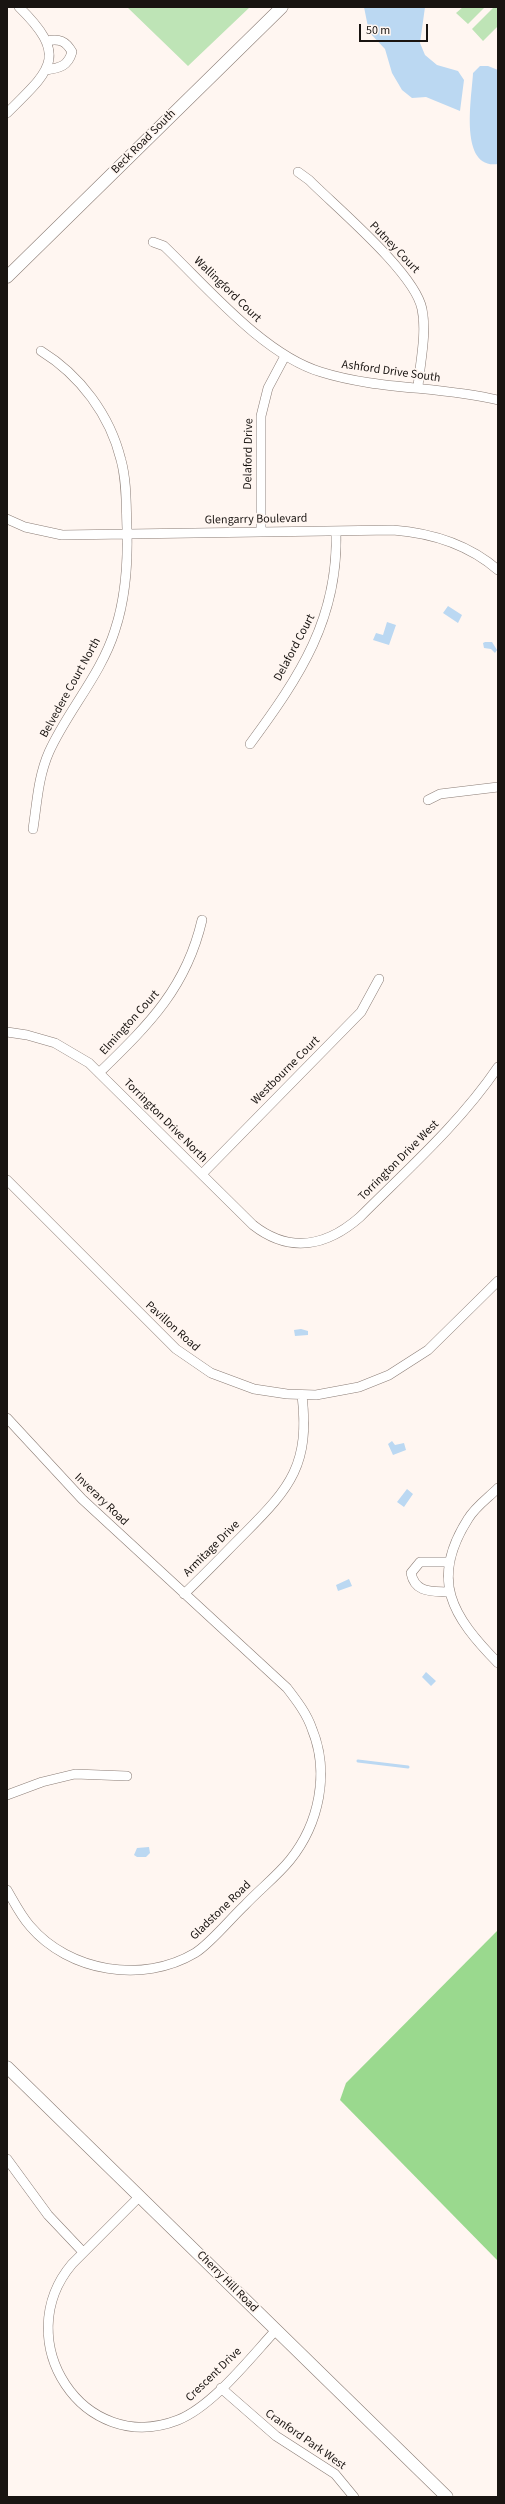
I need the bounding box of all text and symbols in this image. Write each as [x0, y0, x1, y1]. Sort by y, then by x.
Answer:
scale bar [361, 16, 430, 42]
text: 50 m [366, 22, 390, 39]
street label: Beck Road South [109, 107, 179, 177]
street label: Putney Court [366, 219, 422, 277]
street label: Wallingford Court [190, 254, 264, 326]
street label: Ashford Drive South [341, 358, 441, 386]
street label: Delaford Drive [241, 418, 257, 490]
street label: Glengarry Boulevard [204, 512, 308, 528]
street label: Delaford Court [271, 612, 319, 684]
street label: Belvedere Court North [38, 635, 104, 741]
street label: Elmington Court [97, 988, 163, 1058]
street label: Westbourne Court [249, 1034, 323, 1108]
street label: Torrington Drive North [120, 1076, 210, 1166]
street label: Torrington Drive West [356, 1118, 442, 1204]
street label: Pavillon Road [142, 1299, 202, 1355]
street label: Inverary Road [71, 1471, 131, 1529]
street label: Armitage Drive [181, 1518, 243, 1580]
street label: Gladstone Road [188, 1878, 254, 1944]
street label: Cherry Hill Road [193, 2248, 261, 2316]
street label: Crescent Drive [183, 2345, 245, 2405]
street label: Cranford Park West [262, 2407, 348, 2473]

